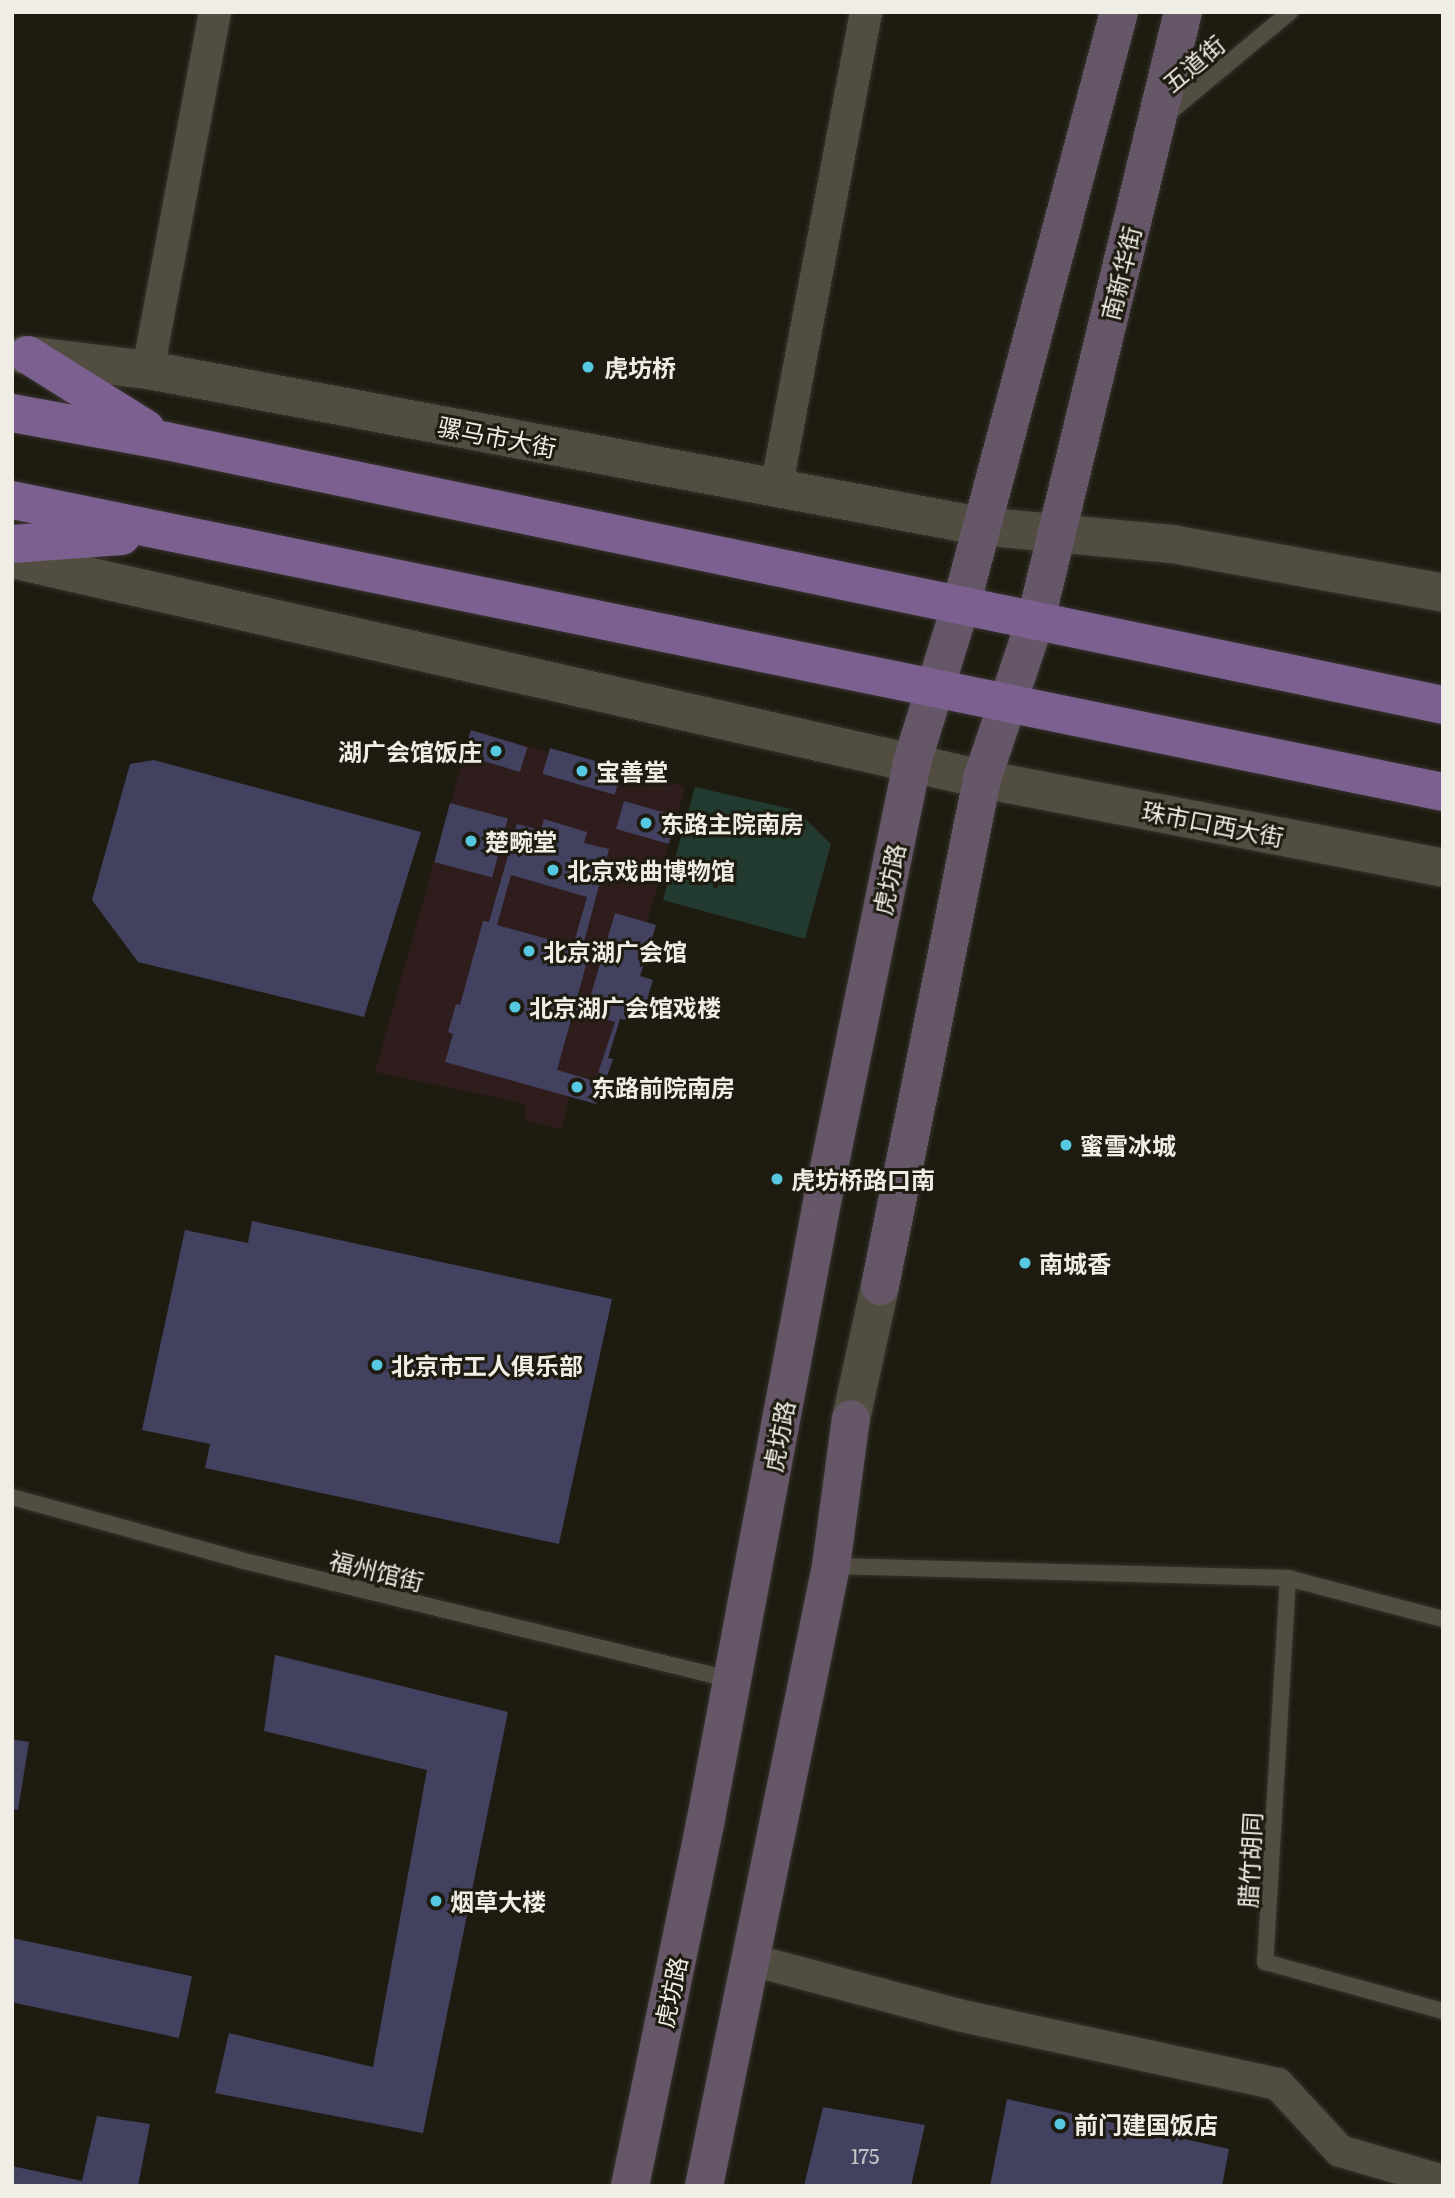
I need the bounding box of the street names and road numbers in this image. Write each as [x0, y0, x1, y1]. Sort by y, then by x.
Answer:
street label: 五道街 [1156, 29, 1230, 97]
street label: 南新华街 [1094, 223, 1146, 323]
street label: 骡马市大街 [435, 410, 559, 462]
street label: 珠市口西大街 [1140, 795, 1286, 851]
street label: 虎坊路 [866, 841, 910, 917]
street label: 虎坊路 [757, 1398, 799, 1474]
street label: 福州馆街 [327, 1544, 427, 1596]
street label: 腊竹胡同 [1232, 1811, 1266, 1909]
street label: 虎坊路 [648, 1954, 692, 2030]

